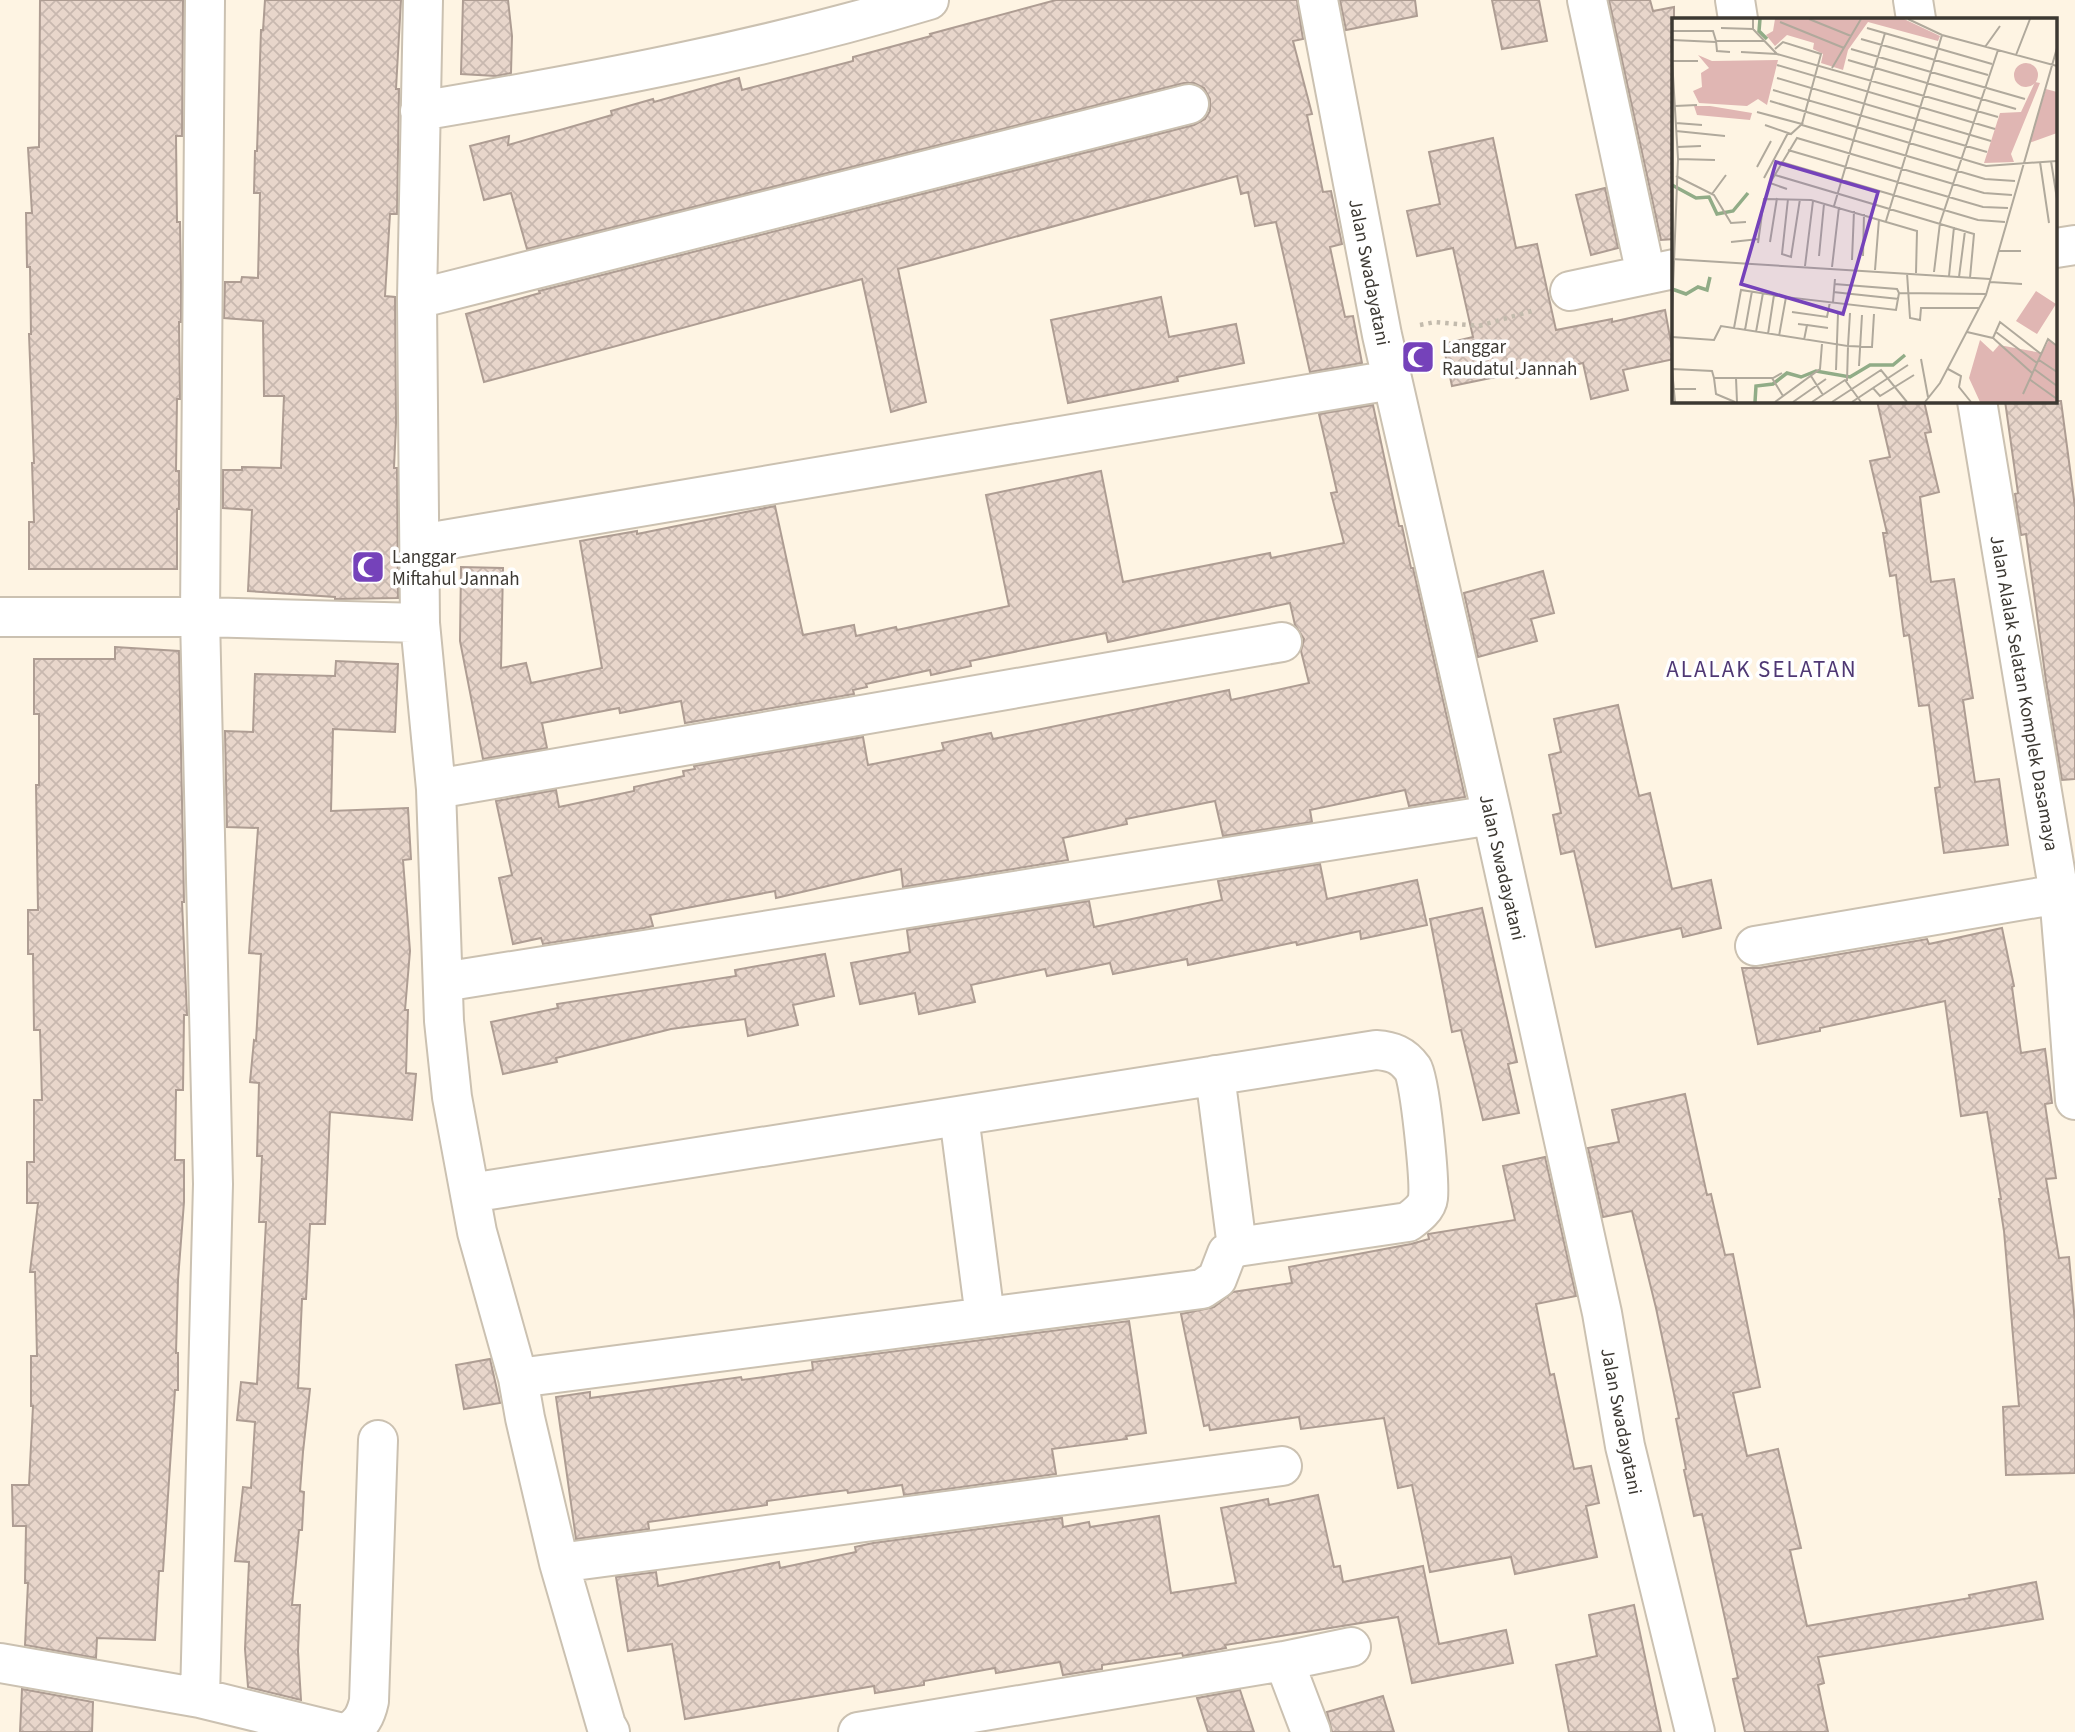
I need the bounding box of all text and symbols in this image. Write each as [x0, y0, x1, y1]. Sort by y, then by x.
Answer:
inset map [1672, 18, 2058, 402]
street label: Jalan Swadayatani [1341, 197, 1396, 348]
place label: Langgar Raudatul Jannah [1442, 334, 1577, 383]
mosque icon: Langgar Raudatul Jannah [1399, 338, 1437, 376]
street label: Jalan Alalak Selatan Komplek Dasamaya [1982, 533, 2065, 853]
place label: Langgar Miftahul Jannah [392, 544, 520, 593]
mosque icon: Langgar Miftahul Jannah [349, 548, 387, 586]
district label: ALALAK SELATAN [1666, 653, 1858, 686]
street label: Jalan Swadayatani [1472, 792, 1531, 943]
street label: Jalan Swadayatani [1593, 1346, 1648, 1497]

